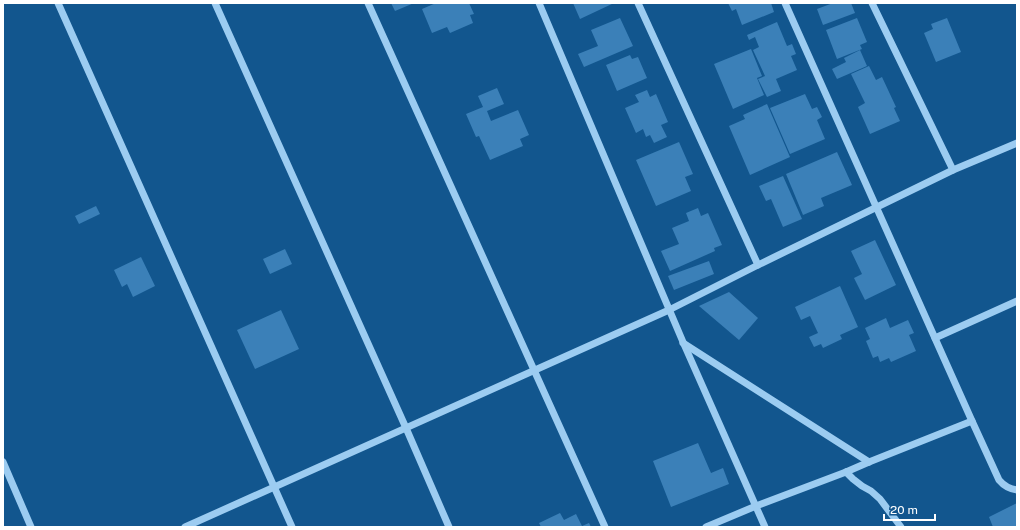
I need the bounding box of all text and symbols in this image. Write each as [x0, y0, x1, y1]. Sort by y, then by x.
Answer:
scale bar [884, 496, 935, 522]
text: 20 m [890, 503, 918, 517]

